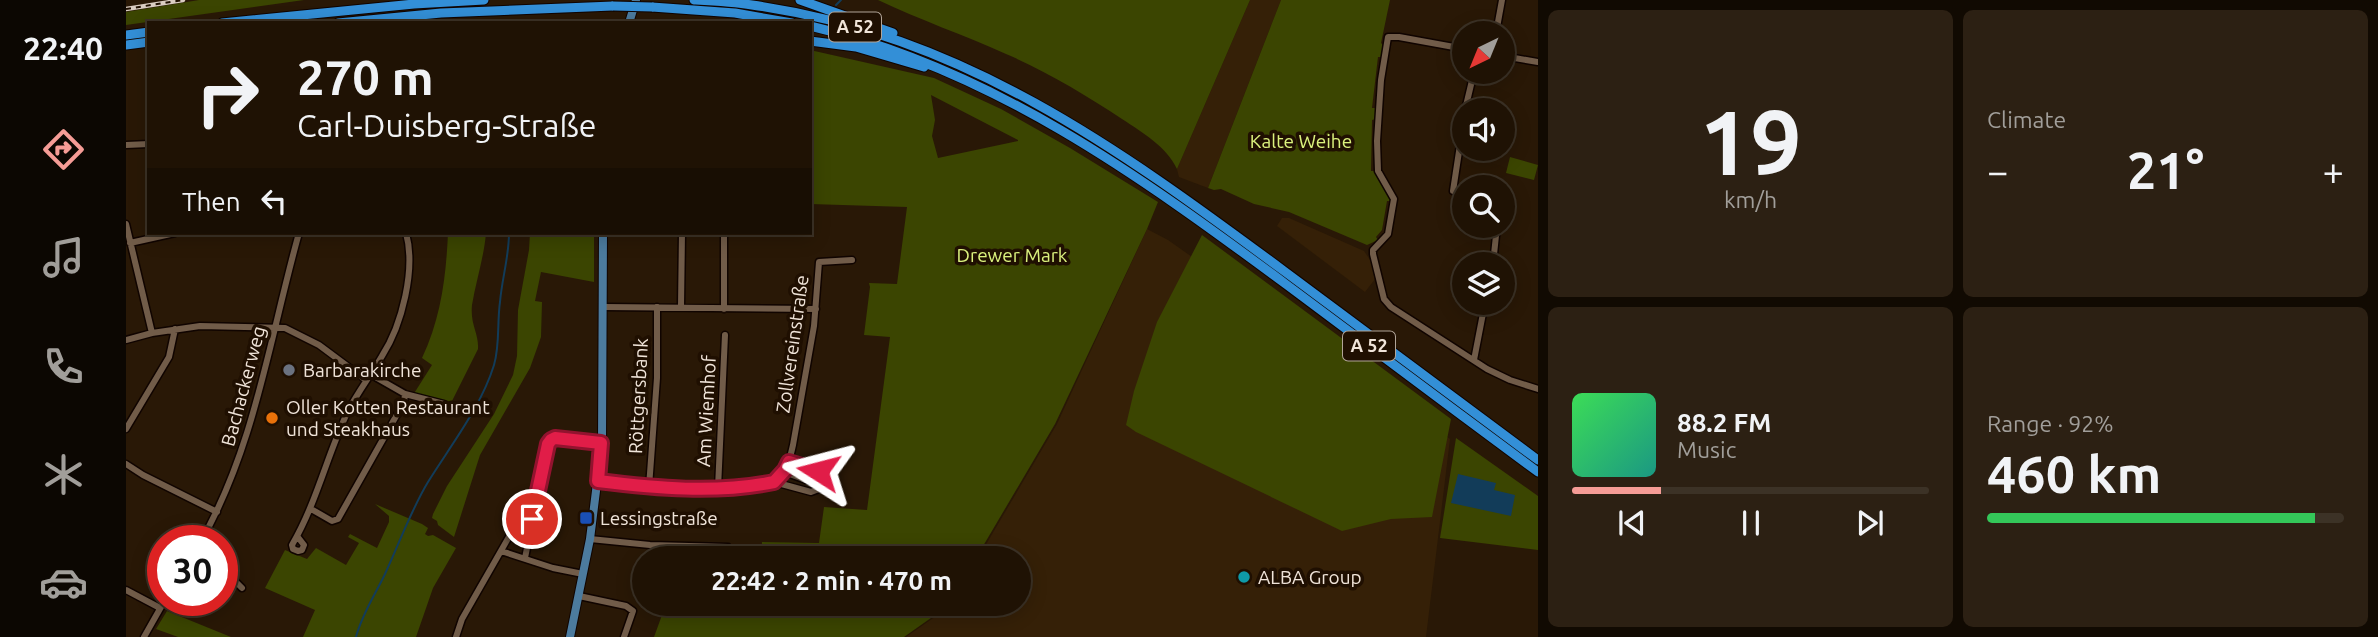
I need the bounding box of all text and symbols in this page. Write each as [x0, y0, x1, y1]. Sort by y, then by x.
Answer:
road number: A 52 [829, 12, 881, 42]
north arrow [1452, 21, 1516, 84]
map controls [1452, 21, 1515, 315]
text: 22:40 [23, 30, 103, 66]
icon: right [182, 49, 273, 140]
text: 270 m [297, 49, 434, 104]
text: 19 [1699, 90, 1802, 192]
button: sound [1452, 98, 1515, 161]
text: Carl-Duisberg-Straße [297, 107, 596, 143]
text: Climate [1987, 107, 2066, 132]
icon: directions [39, 125, 88, 174]
park label: Kalte Weihe [1250, 130, 1352, 152]
text: 21° [2127, 141, 2204, 199]
text: − [1987, 150, 2008, 192]
text: + [2323, 150, 2344, 192]
button: search [1452, 175, 1515, 238]
icon: left [255, 182, 293, 220]
text: Then [182, 187, 241, 216]
text: km/h [1724, 187, 1777, 212]
icon: music [39, 233, 88, 282]
park label: Drewer Mark [957, 244, 1068, 266]
button: layers [1452, 252, 1515, 315]
street label: Zollvereinstraße [771, 274, 813, 414]
street label: Bachackerweg [216, 323, 270, 449]
road number: A 52 [1343, 332, 1395, 360]
street label: Röttgersbank [624, 337, 652, 454]
icon: phone [39, 342, 88, 391]
street label: Am Wiemhof [692, 354, 720, 467]
place label: Barbarakirche [303, 359, 421, 381]
marker: Barbarakirche [281, 362, 297, 378]
place label: Oller Kotten Restaurant und Steakhaus [286, 396, 490, 440]
text: 88.2 FM [1677, 408, 1771, 437]
marker: Oller Kotten Restaurant und Steakhaus [264, 410, 280, 426]
text: Range · 92% [1987, 411, 2114, 436]
position arrow [781, 434, 855, 508]
text: Music [1677, 437, 1736, 462]
text: 460 km [1987, 445, 2161, 503]
icon: climate [39, 450, 88, 499]
pin [502, 489, 562, 549]
icon: arrive [513, 500, 551, 538]
icon: previous [1613, 504, 1651, 542]
icon: pause [1732, 504, 1770, 542]
icon: next [1851, 504, 1889, 542]
place label: Lessingstraße [600, 507, 718, 529]
marker: Lessingstraße [578, 510, 594, 526]
speed limit sign: 30 [147, 525, 238, 616]
icon: car [39, 558, 88, 607]
text: 22:42 · 2 min · 470 m [711, 566, 952, 595]
place label: ALBA Group [1258, 566, 1362, 588]
marker: ALBA Group [1236, 569, 1252, 585]

